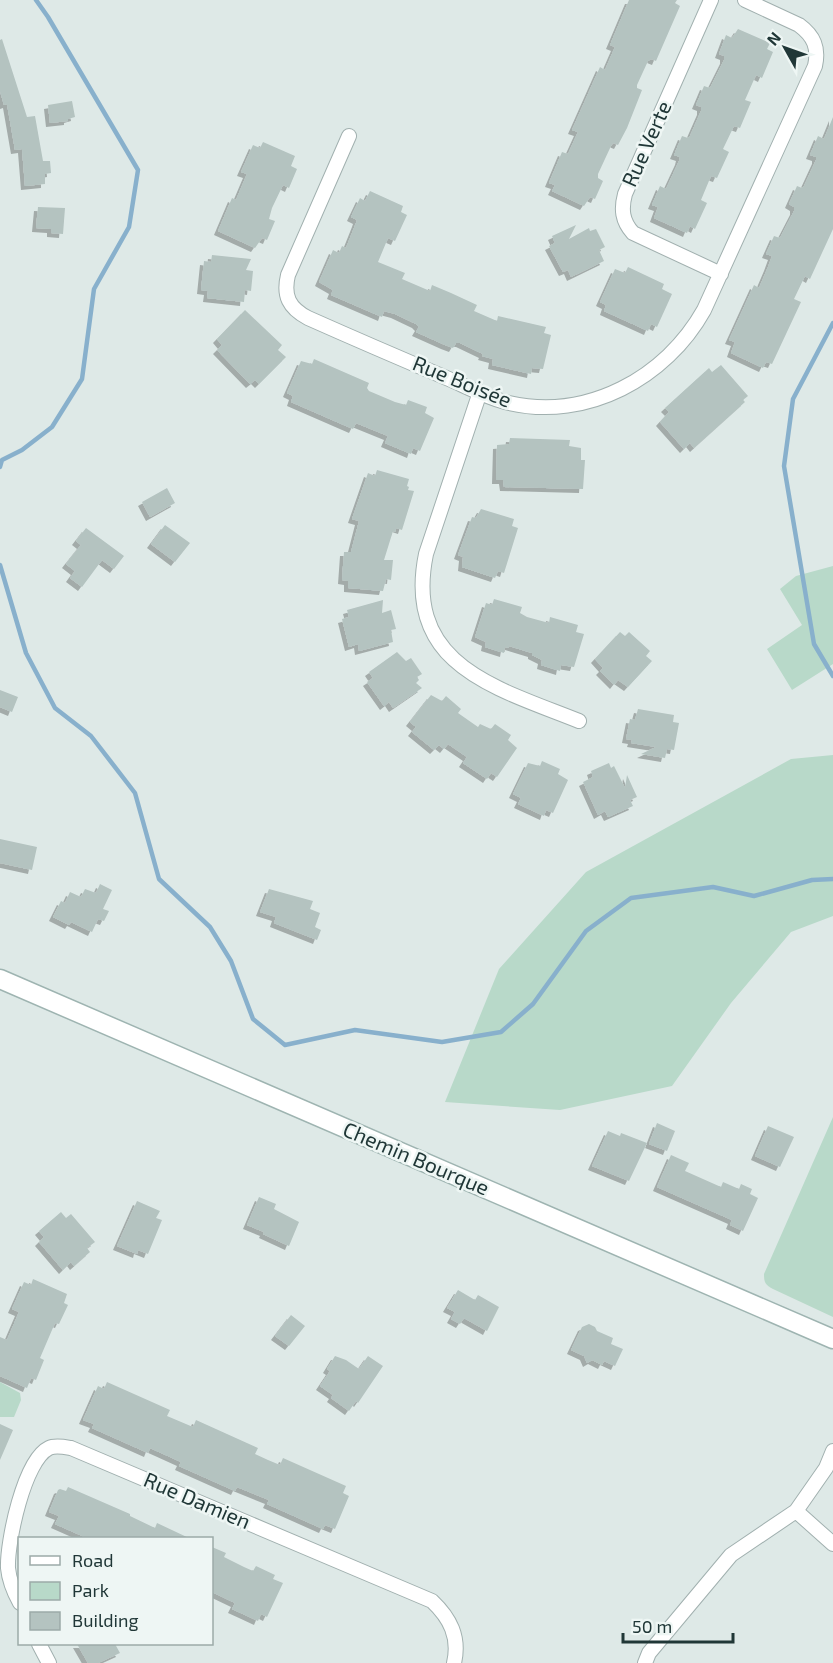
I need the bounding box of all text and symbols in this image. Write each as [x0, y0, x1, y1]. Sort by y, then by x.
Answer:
north arrow [755, 18, 815, 78]
text: N [762, 28, 784, 49]
street label: Rue Verte [616, 97, 676, 190]
street label: Rue Boisée [410, 349, 516, 412]
street label: Chemin Bourque [340, 1116, 493, 1200]
street label: Rue Damien [140, 1466, 255, 1533]
legend [18, 1537, 213, 1645]
text: Road [72, 1549, 113, 1571]
text: Park [72, 1579, 109, 1601]
scale bar [623, 1606, 732, 1644]
text: Building [72, 1609, 139, 1631]
text: 50 m [632, 1615, 672, 1637]

